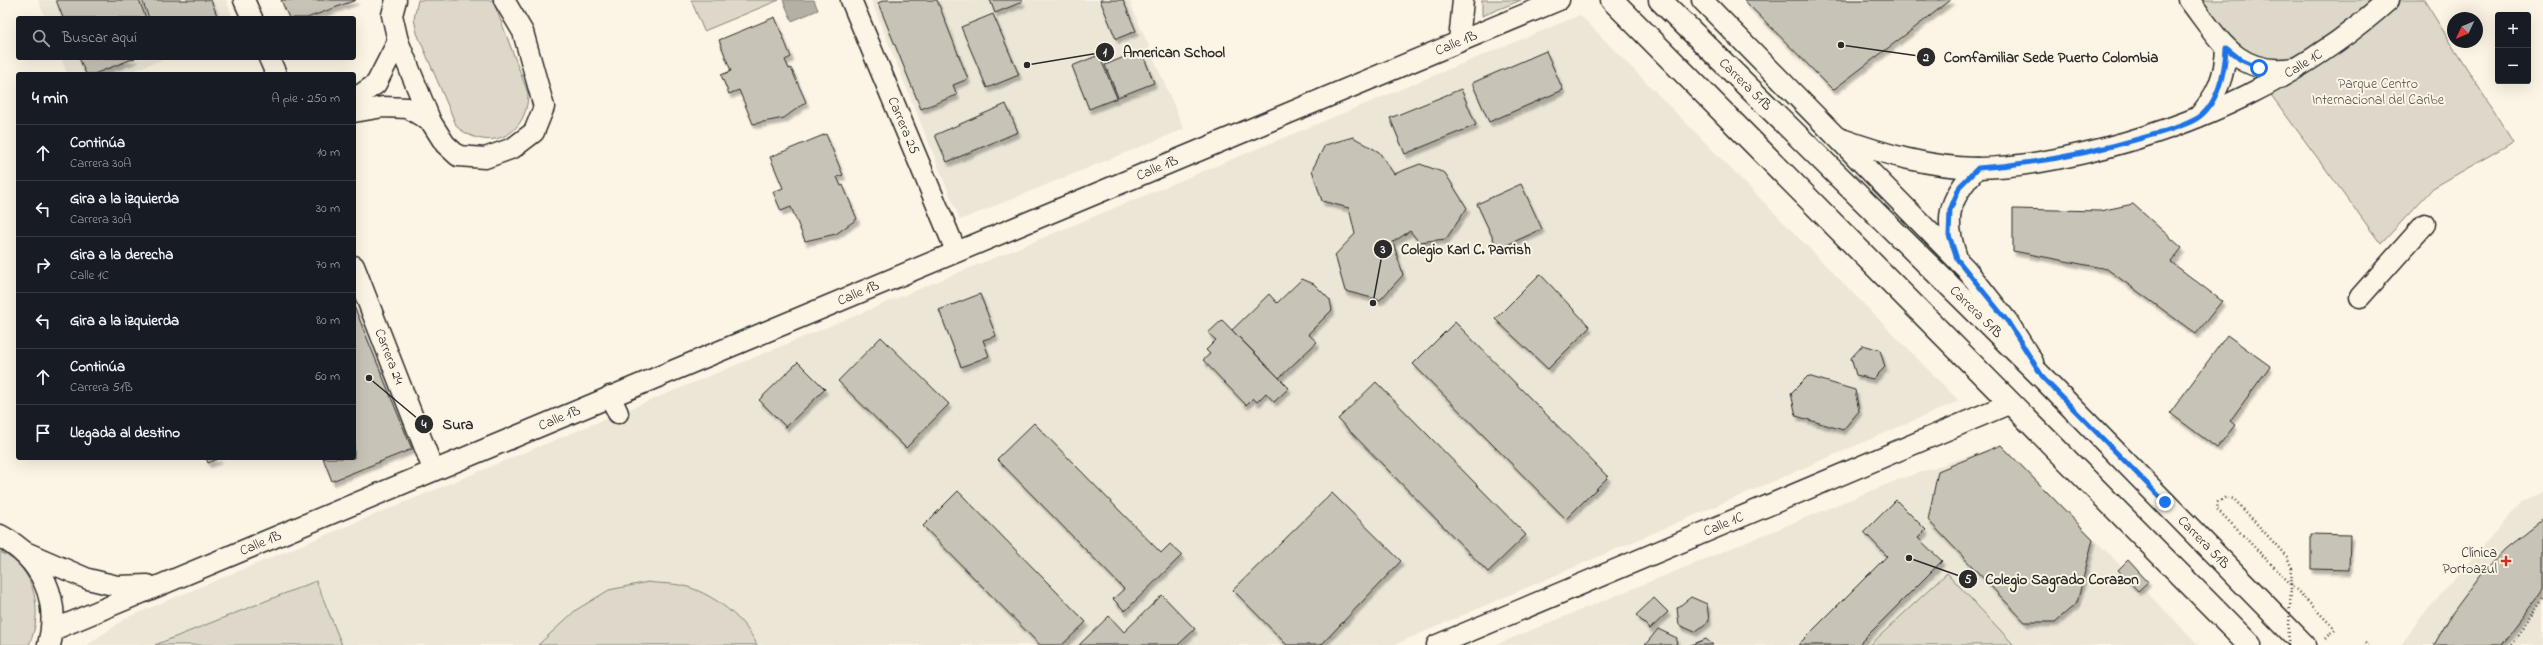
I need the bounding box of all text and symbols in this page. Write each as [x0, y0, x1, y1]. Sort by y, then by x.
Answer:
north arrow [2447, 12, 2483, 48]
map controls [2495, 12, 2531, 84]
button: + [2495, 12, 2531, 48]
search box [16, 16, 356, 60]
street label: Calle 1B [1432, 25, 1480, 61]
icon: search [30, 27, 52, 49]
text: Buscar aquí [62, 27, 137, 49]
callout: American School [1095, 39, 1233, 66]
text: American School [1123, 42, 1225, 64]
callout: Comfamiliar Sede Puerto Colombia [1916, 43, 2167, 70]
text: 1 [1103, 44, 1107, 62]
street label: Calle 1C [2280, 44, 2327, 84]
text: Comfamiliar Sede Puerto Colombia [1944, 47, 2158, 69]
button: − [2495, 48, 2531, 84]
text: 2 [1922, 49, 1929, 67]
street label: Carrera 51B [1714, 53, 1777, 115]
route start [2250, 59, 2268, 77]
park label: Parque Centro Internacional del Caribe [2312, 74, 2445, 111]
text: 4 min [32, 86, 68, 111]
text: A pie · 250 m [271, 89, 340, 108]
street label: Carrera 25 [882, 93, 925, 157]
text: Continúa [70, 132, 125, 154]
icon: ahead [32, 142, 54, 164]
text: 10 m [317, 143, 340, 162]
street label: Calle 1B [1133, 150, 1181, 186]
text: Carrera 30A [70, 154, 131, 173]
text: Gira a la izquierda [70, 188, 179, 210]
icon: left [32, 198, 54, 220]
text: 30 m [316, 199, 340, 218]
text: Carrera 30A [70, 210, 131, 229]
callout: Colegio Karl C. Parrish [1373, 235, 1539, 262]
text: Colegio Karl C. Parrish [1401, 239, 1531, 263]
text: 3 [1380, 241, 1386, 259]
text: Gira a la derecha [70, 244, 173, 266]
icon: right [32, 254, 54, 276]
text: 70 m [316, 255, 340, 274]
text: Calle 1C [70, 266, 109, 285]
street label: Calle 1B [834, 275, 883, 311]
street label: Carrera 51B [1945, 281, 2007, 343]
icon: left [32, 310, 54, 332]
text: Gira a la izquierda [70, 310, 179, 332]
text: 80 m [316, 311, 340, 330]
street label: Carrera 24 [369, 325, 410, 388]
text: Continúa [70, 356, 125, 378]
icon: ahead [32, 366, 54, 388]
text: 60 m [315, 367, 340, 386]
text: Carrera 51B [70, 378, 133, 397]
street label: Calle 1B [535, 400, 584, 436]
callout: Sura [414, 411, 481, 438]
text: Sura [443, 414, 473, 436]
text: 4 [421, 416, 427, 434]
icon: arrive [32, 422, 54, 444]
text: Llegada al destino [70, 422, 180, 444]
route end [2156, 493, 2174, 511]
street label: Calle 1C [1700, 506, 1747, 542]
street label: Carrera 51B [2173, 511, 2235, 574]
street label: Calle 1B [236, 525, 285, 561]
place label: Clínica Portoazul [2442, 543, 2497, 580]
marker: Clínica Portoazul [2500, 555, 2512, 567]
callout: Colegio Sagrado Corazon [1958, 565, 2147, 592]
text: Colegio Sagrado Corazon [1985, 569, 2139, 593]
text: 5 [1965, 571, 1972, 589]

